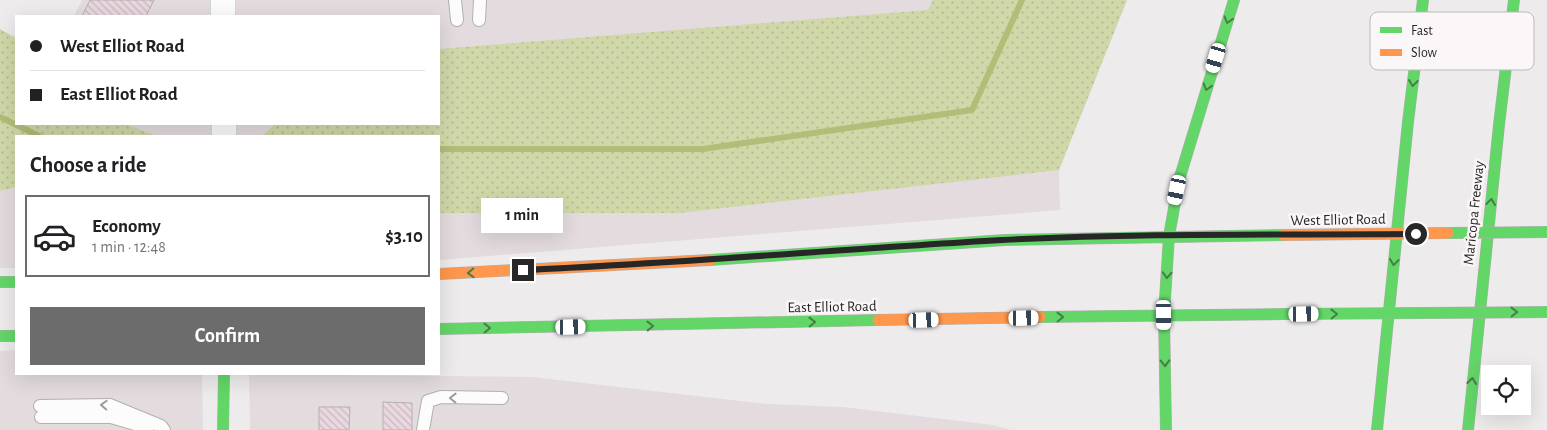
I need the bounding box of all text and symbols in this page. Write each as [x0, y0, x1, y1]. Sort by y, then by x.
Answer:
legend [1370, 12, 1534, 70]
one-way arrow [1223, 16, 1233, 24]
text: Fast [1411, 24, 1433, 38]
text: West Elliot Road [60, 37, 184, 56]
car [1204, 41, 1227, 75]
text: Slow [1411, 46, 1438, 60]
one-way arrow [1408, 79, 1419, 87]
one-way arrow [1203, 82, 1213, 91]
text: East Elliot Road [60, 85, 178, 104]
text: Choose a ride [30, 154, 146, 176]
street label: Maricopa Freeway [1461, 160, 1487, 266]
car [1166, 174, 1187, 206]
callout: 1 min [482, 198, 564, 232]
one-way arrow [1485, 198, 1496, 206]
text: 1 min [505, 207, 539, 223]
street label: West Elliot Road [1290, 212, 1386, 228]
icon: car [32, 214, 77, 259]
text: Economy [92, 217, 161, 236]
route start [1405, 223, 1427, 245]
text: $3.10 [385, 227, 423, 246]
text: 1 min · 12:48 [92, 239, 166, 255]
one-way arrow [1389, 258, 1400, 266]
route end [512, 259, 534, 281]
one-way arrow [467, 267, 475, 278]
one-way arrow [1161, 272, 1172, 280]
street label: East Elliot Road [787, 299, 877, 315]
car [1156, 300, 1171, 330]
car [1288, 306, 1319, 322]
button: Confirm [30, 307, 425, 365]
one-way arrow [1510, 307, 1518, 317]
one-way arrow [1330, 309, 1338, 319]
car [1008, 310, 1039, 326]
car [908, 312, 939, 328]
one-way arrow [1057, 312, 1065, 322]
one-way arrow [809, 317, 817, 327]
car [555, 319, 586, 335]
one-way arrow [646, 320, 654, 331]
one-way arrow [484, 323, 492, 333]
one-way arrow [1160, 360, 1170, 368]
map controls [1481, 365, 1531, 415]
button: locate [1481, 365, 1531, 415]
one-way arrow [1466, 377, 1477, 385]
one-way arrow [449, 392, 457, 403]
one-way arrow [99, 400, 107, 411]

